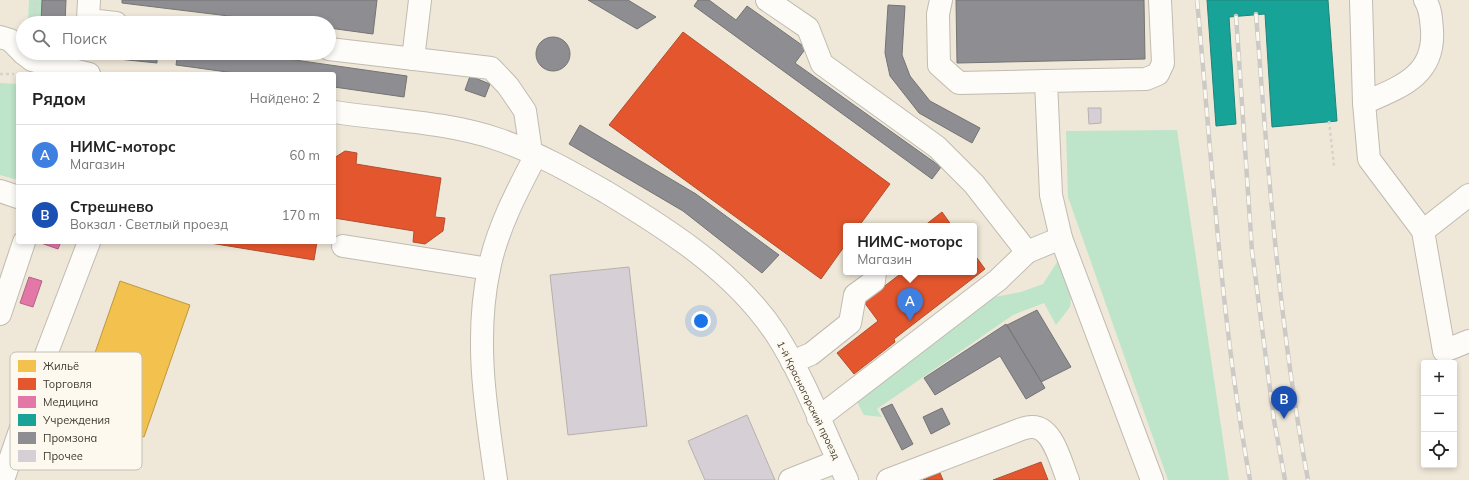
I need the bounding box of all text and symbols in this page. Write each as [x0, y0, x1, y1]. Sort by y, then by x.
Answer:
search box [16, 16, 336, 60]
icon: search [30, 27, 52, 49]
text: Поиск [62, 29, 107, 48]
text: Рядом [32, 88, 86, 109]
text: Найдено: 2 [250, 90, 320, 106]
text: НИМС-моторс [70, 137, 176, 156]
text: A [40, 147, 50, 163]
text: 60 m [290, 147, 320, 163]
text: Магазин [70, 156, 125, 172]
text: Стрешнево [70, 197, 154, 216]
text: B [41, 207, 49, 223]
text: 170 m [282, 207, 320, 223]
text: Вокзал · Светлый проезд [70, 216, 228, 232]
popup [843, 223, 977, 275]
text: НИМС-моторс [857, 232, 963, 251]
text: Магазин [857, 251, 912, 267]
pin: A [897, 288, 923, 321]
your location [691, 311, 711, 331]
street label: 1-й Красногорский проезд [774, 339, 843, 462]
legend [10, 352, 142, 470]
text: Жильё [43, 359, 79, 373]
map controls [1421, 360, 1457, 468]
button: + [1421, 360, 1457, 396]
text: Торговля [43, 377, 92, 391]
pin: B [1271, 386, 1297, 419]
text: Медицина [43, 395, 98, 409]
button: − [1421, 396, 1457, 432]
text: Учреждения [42, 413, 110, 427]
text: Промзона [43, 431, 97, 445]
button: locate [1421, 432, 1457, 468]
text: Прочее [43, 449, 83, 463]

